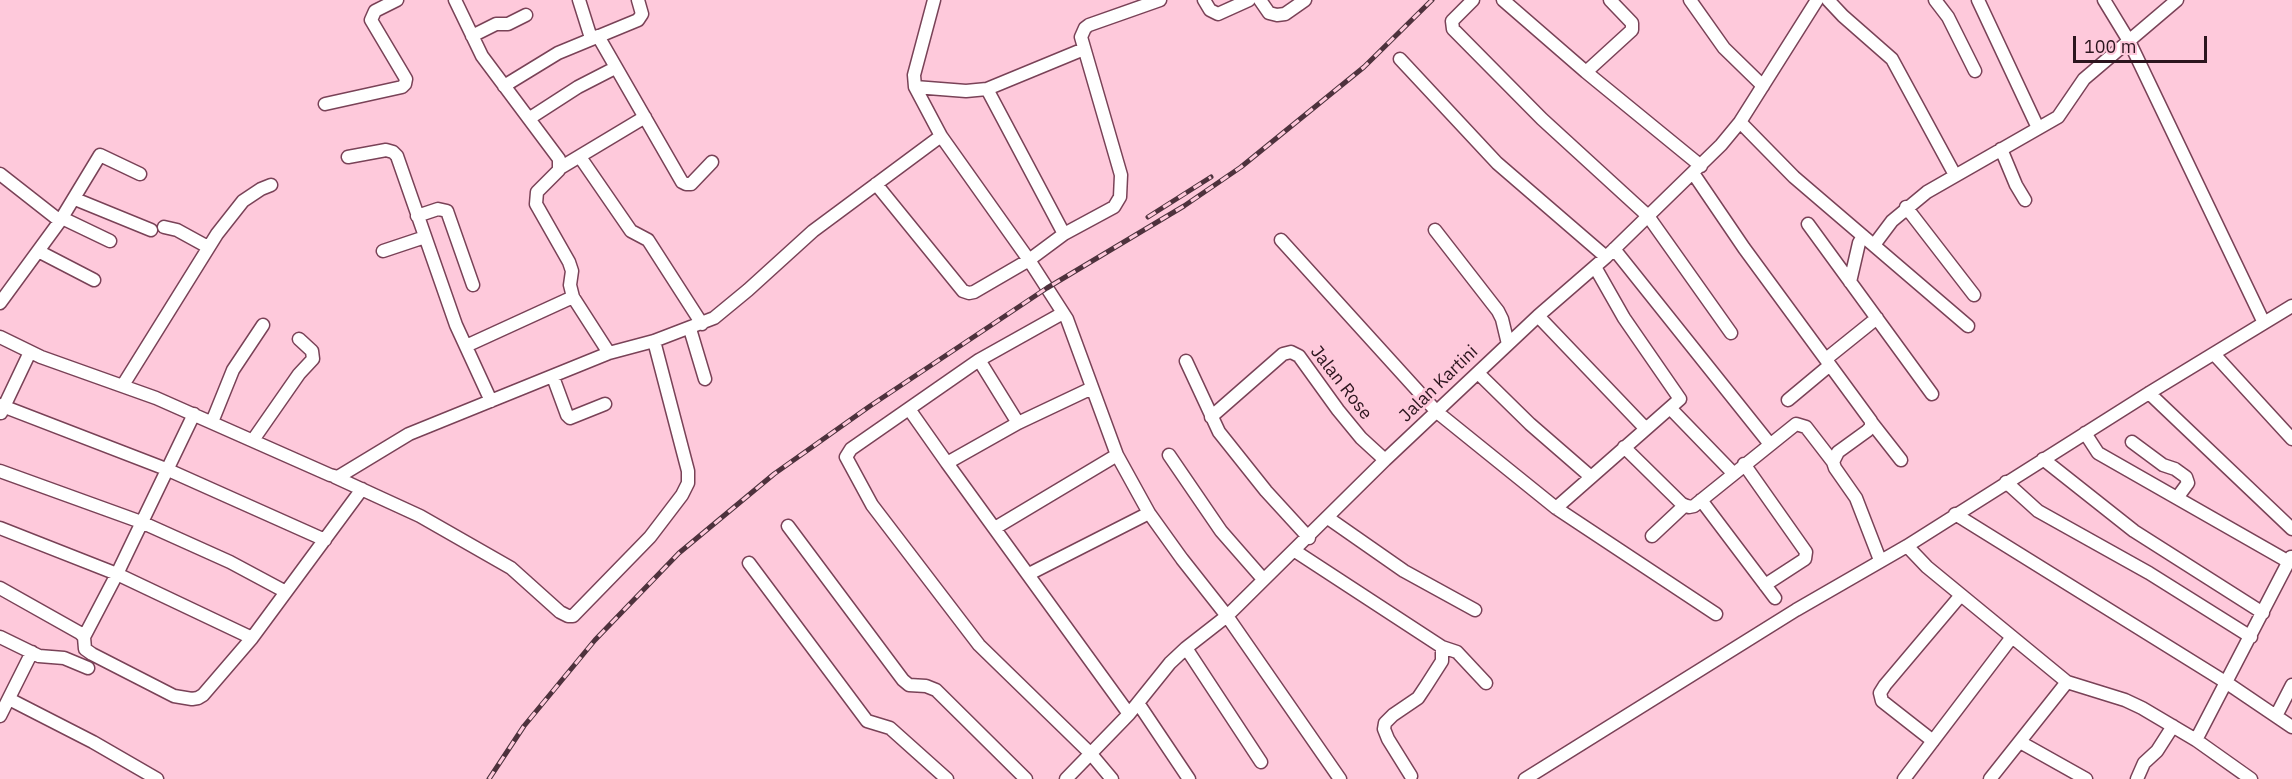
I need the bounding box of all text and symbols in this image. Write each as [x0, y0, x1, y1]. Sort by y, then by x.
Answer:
scale bar [2076, 24, 2210, 62]
text: 100 m [2084, 35, 2136, 58]
street label: Jalan Kartini [1395, 341, 1483, 427]
street label: Jalan Rose [1305, 342, 1377, 424]

